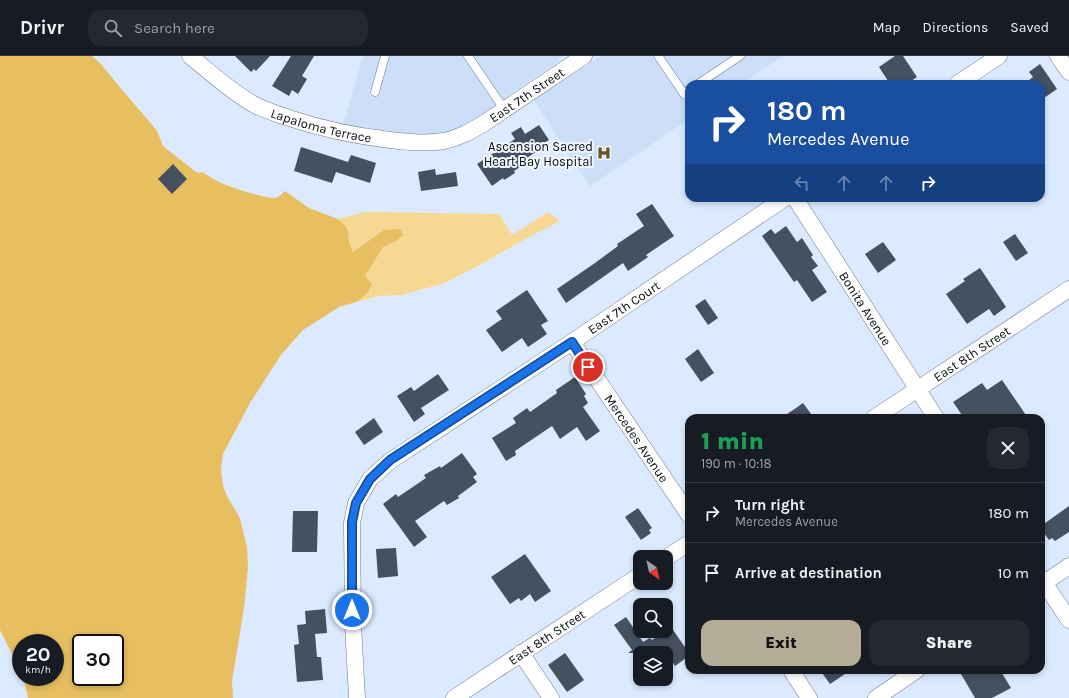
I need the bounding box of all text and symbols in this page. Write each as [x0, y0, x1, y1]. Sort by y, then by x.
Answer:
search box [88, 10, 368, 46]
text: Drivr [20, 17, 64, 39]
icon: search [102, 17, 124, 39]
text: Search here [134, 19, 215, 37]
text: Map [873, 19, 901, 36]
text: Directions [923, 19, 988, 36]
text: Saved [1010, 19, 1049, 36]
street label: East 7th Street [486, 64, 567, 125]
text: 180 m [767, 94, 846, 127]
icon: right [701, 96, 753, 148]
street label: Lapaloma Terrace [269, 105, 373, 145]
text: Mercedes Avenue [767, 128, 909, 150]
place label: Ascension Sacred Heart Bay Hospital [484, 139, 593, 169]
hospital icon: Ascension Sacred Heart Bay Hospital [596, 145, 612, 161]
icon: left [791, 172, 813, 194]
icon: ahead [833, 172, 855, 194]
icon: ahead [875, 172, 897, 194]
icon: right [917, 172, 939, 194]
street label: Bonita Avenue [836, 268, 895, 348]
street label: East 7th Court [585, 277, 663, 337]
street label: East 8th Street [930, 323, 1013, 384]
pin [571, 350, 605, 384]
icon: arrive [577, 356, 599, 378]
street label: Mercedes Avenue [602, 391, 672, 485]
text: 1 min [701, 427, 764, 455]
button: close [987, 427, 1029, 469]
text: 190 m · 10:18 [701, 456, 772, 471]
text: Turn right [735, 496, 805, 514]
icon: right [701, 502, 723, 524]
text: 180 m [988, 504, 1029, 522]
text: Mercedes Avenue [735, 514, 838, 529]
north arrow [633, 550, 673, 590]
map controls [633, 550, 673, 686]
icon: arrive [701, 562, 723, 584]
text: Arrive at destination [735, 564, 882, 582]
text: 10 m [998, 564, 1029, 582]
position arrow [331, 589, 373, 631]
button: search [633, 598, 673, 638]
street label: East 8th Street [505, 606, 588, 668]
button: Exit [701, 620, 861, 666]
button: Share [869, 620, 1029, 666]
speed limit sign: 30 [72, 634, 124, 686]
text: 20 [26, 643, 50, 666]
button: layers [633, 646, 673, 686]
text: km/h [25, 664, 51, 676]

